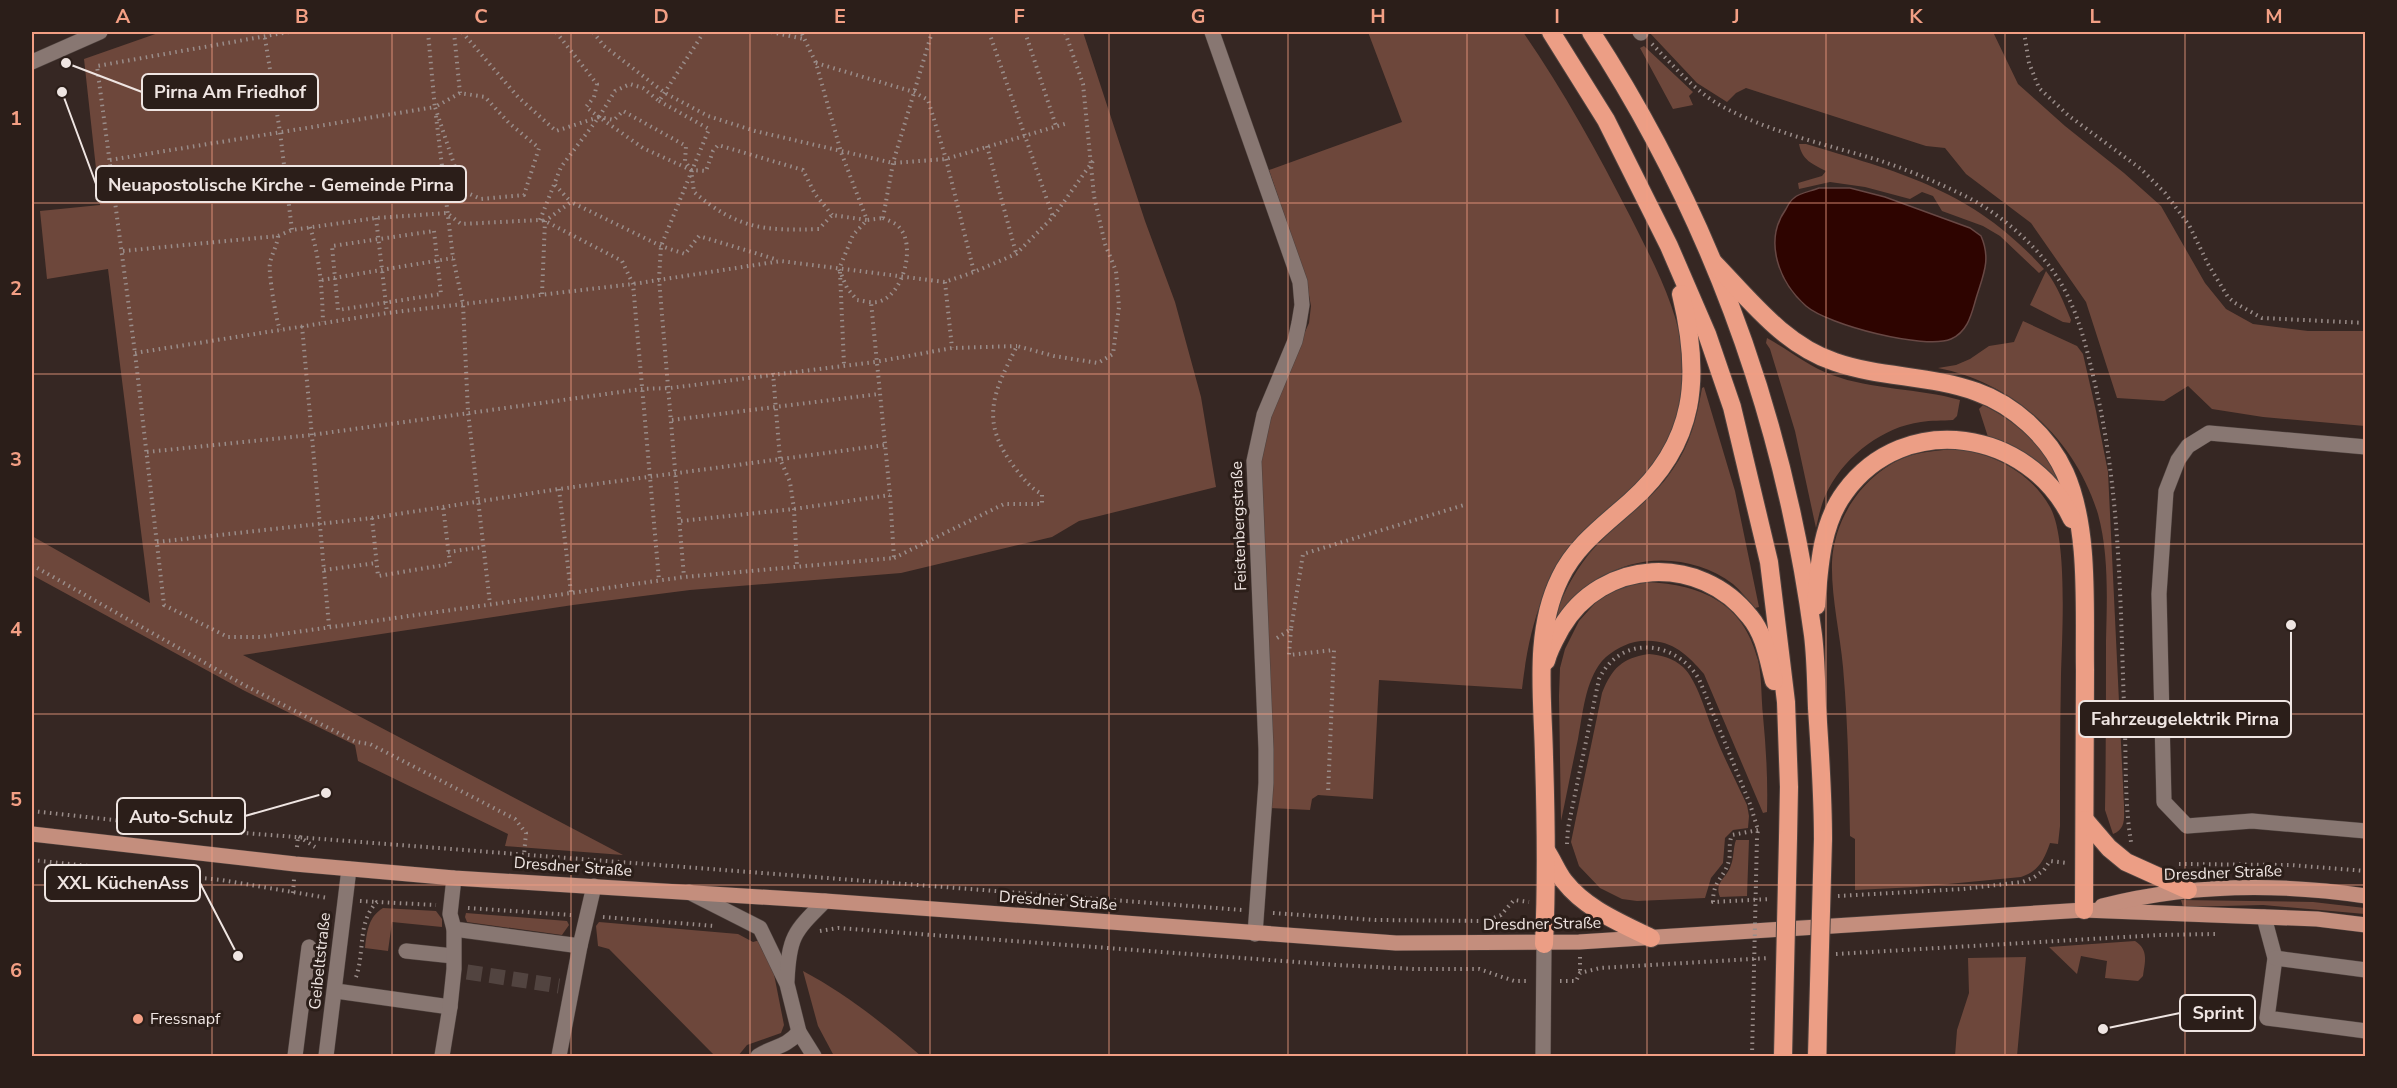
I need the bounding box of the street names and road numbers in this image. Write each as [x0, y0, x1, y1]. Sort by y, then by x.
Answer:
street label: Feistenbergstraße [1226, 461, 1252, 591]
street label: Dresdner Straße [513, 852, 633, 882]
street label: Dresdner Straße [2163, 860, 2283, 886]
street label: Dresdner Straße [998, 886, 1118, 916]
street label: Geibeltstraße [304, 911, 336, 1011]
street label: Dresdner Straße [1483, 912, 1601, 936]

